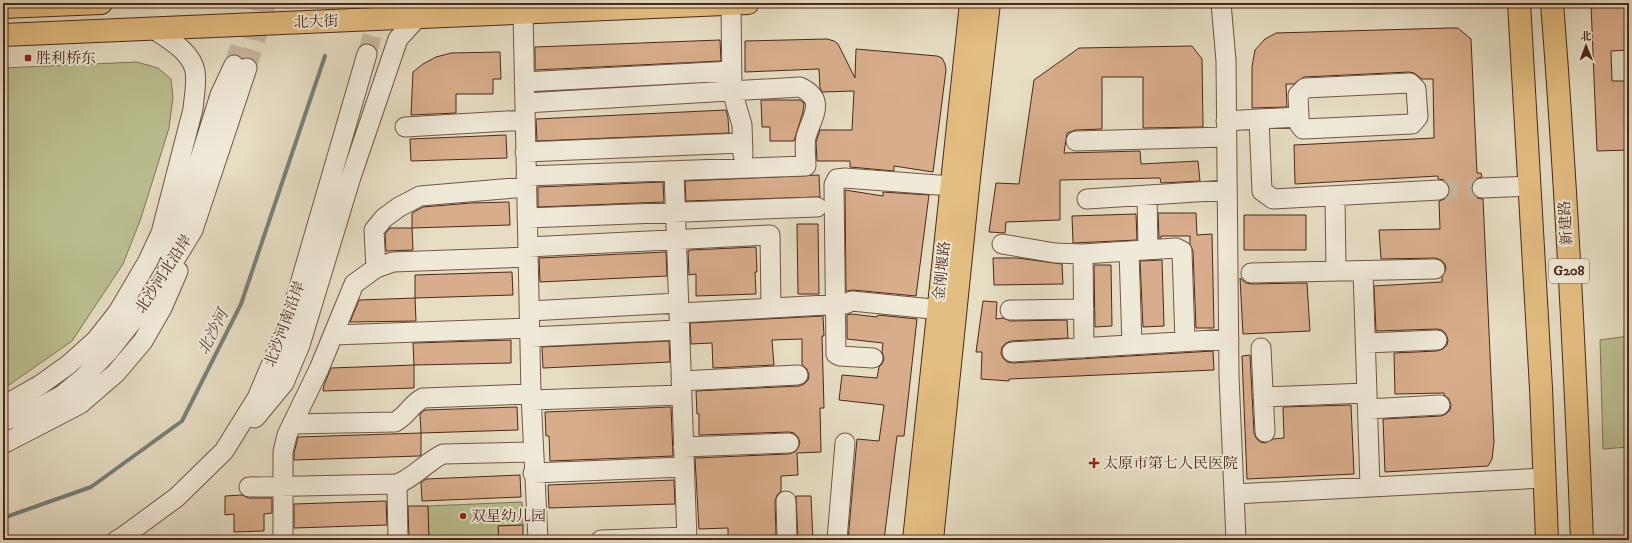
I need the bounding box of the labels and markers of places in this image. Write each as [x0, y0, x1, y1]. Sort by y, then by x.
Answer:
place label: 胜利桥东 [36, 49, 96, 68]
marker: 胜利桥东 [23, 53, 33, 63]
place label: 太原市第七人民医院 [1103, 454, 1238, 473]
marker: 太原市第七人民医院 [1088, 457, 1100, 469]
place label: 双星幼儿园 [471, 507, 546, 526]
marker: 双星幼儿园 [458, 511, 468, 521]

